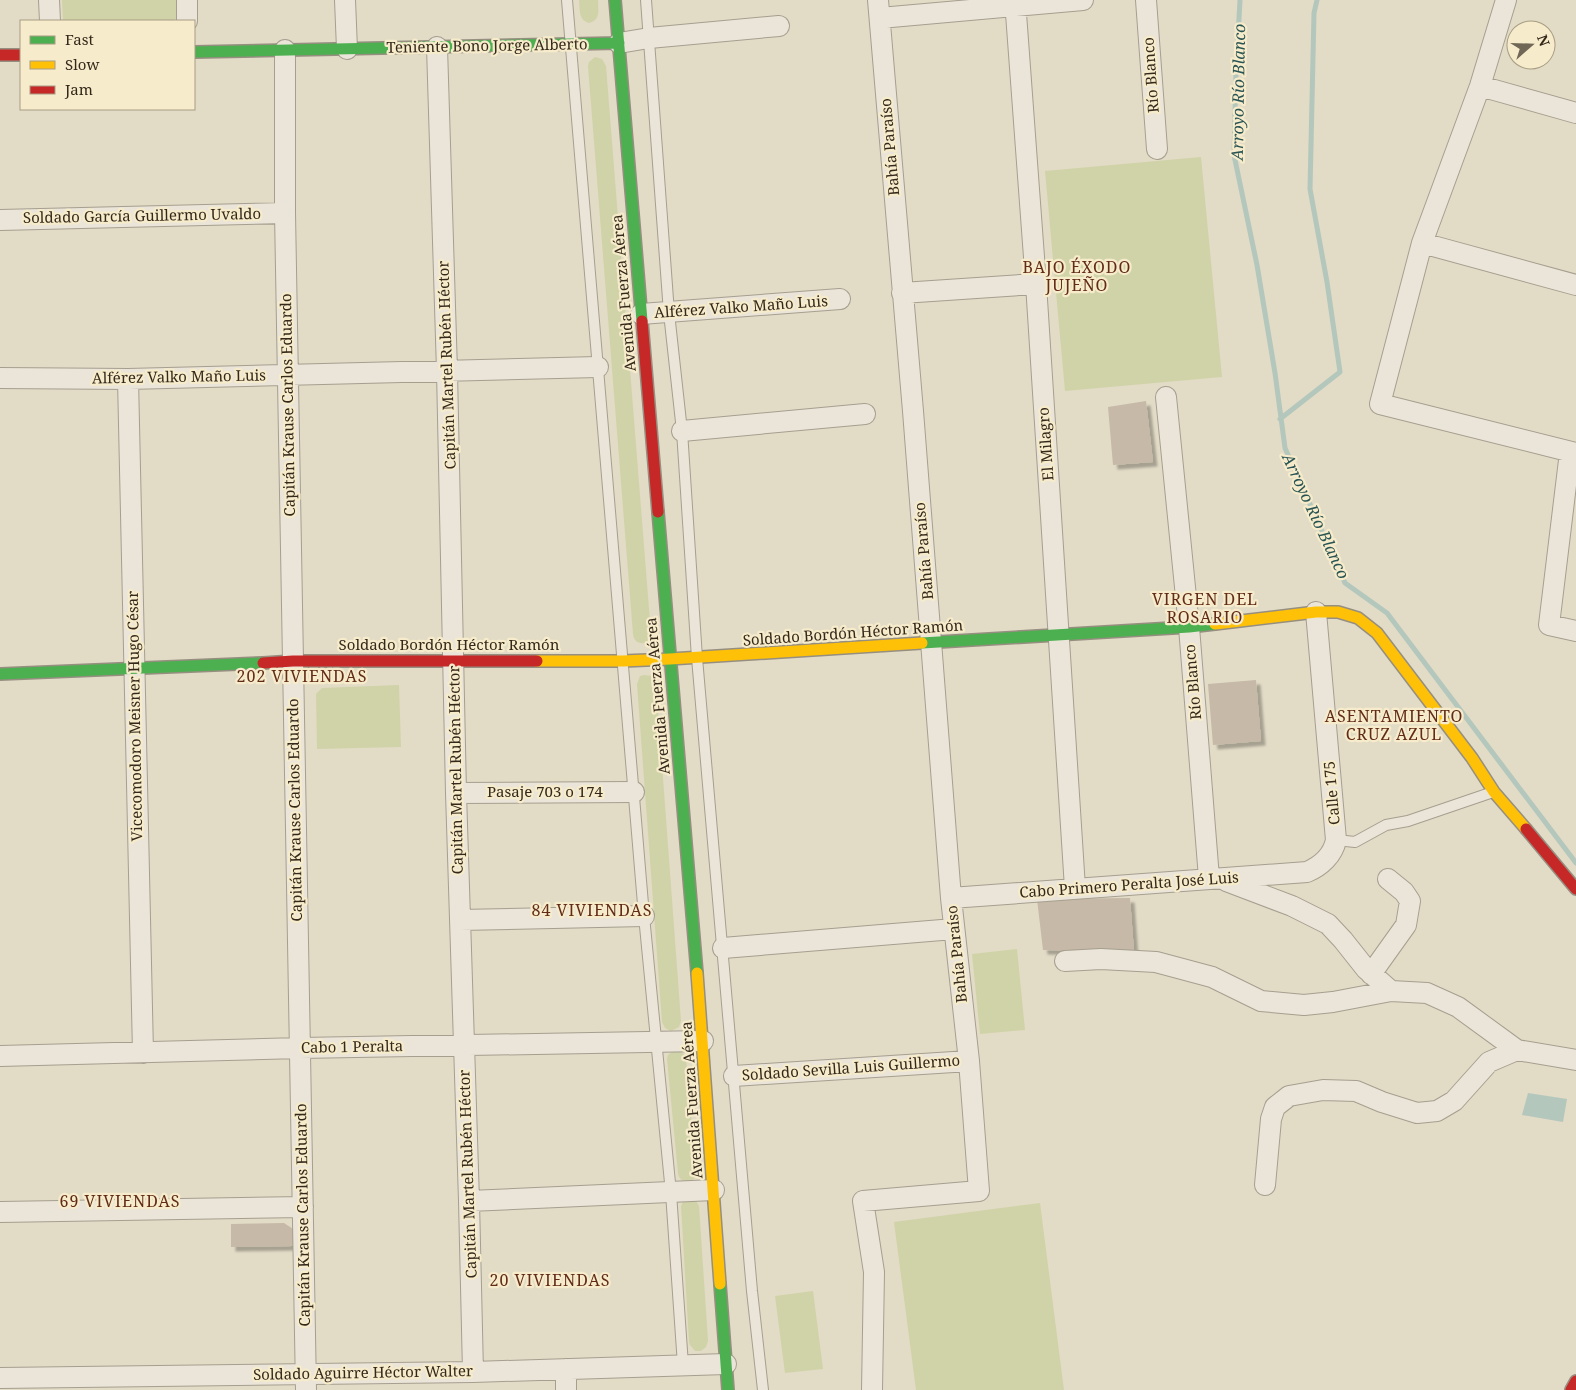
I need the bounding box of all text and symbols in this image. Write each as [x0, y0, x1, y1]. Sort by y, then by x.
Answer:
legend [20, 20, 195, 110]
north arrow [1506, 20, 1556, 70]
water label: Arroyo Río Blanco [1226, 24, 1250, 161]
text: Fast [65, 29, 94, 49]
text: N [1533, 32, 1555, 49]
street label: Teniente Bono Jorge Alberto [386, 33, 588, 57]
street label: Río Blanco [1137, 37, 1163, 114]
text: Slow [65, 54, 99, 74]
text: Jam [64, 79, 93, 99]
street label: Bahía Paraíso [875, 97, 903, 197]
street label: Soldado García Guillermo Uvaldo [23, 203, 261, 227]
street label: Avenida Fuerza Aérea [606, 214, 640, 373]
district label: BAJO ÉXODO JUJEÑO [1023, 256, 1131, 296]
street label: Capitán Martel Rubén Héctor [432, 260, 460, 470]
street label: Alférez Valko Maño Luis [653, 290, 829, 322]
street label: Capitán Krause Carlos Eduardo [275, 293, 299, 517]
street label: Alférez Valko Maño Luis [92, 364, 266, 388]
street label: El Milagro [1032, 407, 1058, 482]
water label: Arroyo Río Blanco [1277, 449, 1355, 583]
street label: Bahía Paraíso [909, 501, 937, 601]
district label: VIRGEN DEL ROSARIO [1152, 588, 1258, 628]
street label: Vicecomodoro Meisner Hugo César [122, 591, 146, 841]
street label: Soldado Bordón Héctor Ramón [742, 614, 964, 650]
street label: Avenida Fuerza Aérea [640, 617, 674, 776]
street label: Soldado Bordón Héctor Ramón [339, 634, 560, 654]
street label: Río Blanco [1179, 643, 1205, 721]
district label: 202 VIVIENDAS [237, 665, 367, 687]
street label: Capitán Martel Rubén Héctor [443, 665, 467, 875]
street label: Capitán Krause Carlos Eduardo [282, 698, 306, 922]
district label: ASENTAMIENTO CRUZ AZUL [1325, 705, 1463, 745]
street label: Calle 175 [1318, 760, 1344, 826]
street label: Pasaje 703 o 174 [487, 781, 604, 801]
street label: Cabo Primero Peralta José Luis [1019, 866, 1240, 902]
district label: 84 VIVIENDAS [532, 899, 652, 921]
street label: Bahía Paraíso [941, 904, 971, 1004]
street label: Avenida Fuerza Aérea [676, 1021, 706, 1179]
street label: Cabo 1 Peralta [301, 1035, 403, 1057]
street label: Soldado Sevilla Luis Guillermo [741, 1049, 961, 1085]
street label: Capitán Martel Rubén Héctor [453, 1069, 481, 1279]
street label: Capitán Krause Carlos Eduardo [290, 1103, 314, 1327]
district label: 69 VIVIENDAS [60, 1190, 180, 1212]
district label: 20 VIVIENDAS [490, 1269, 610, 1291]
street label: Soldado Aguirre Héctor Walter [253, 1360, 473, 1384]

